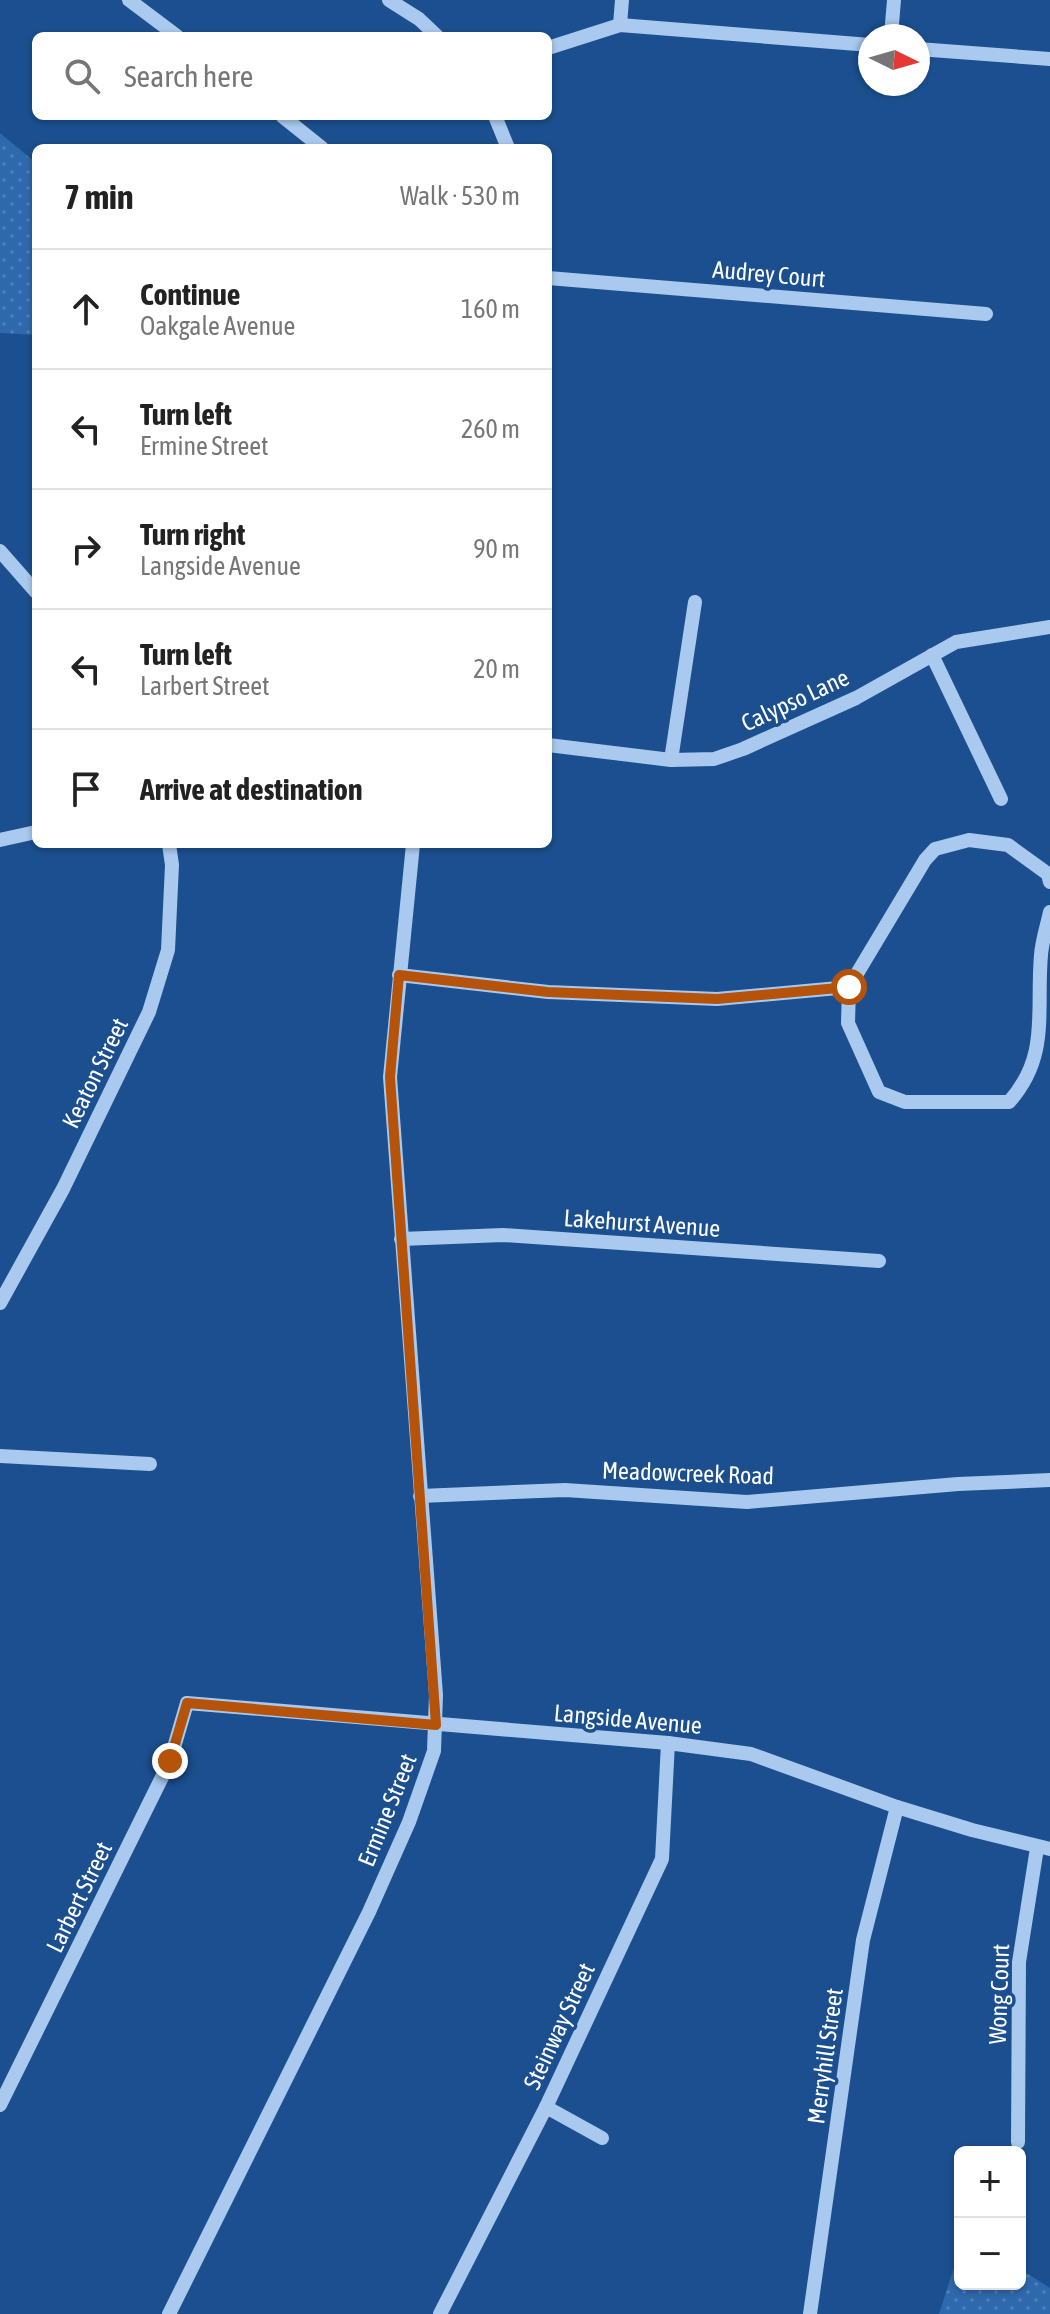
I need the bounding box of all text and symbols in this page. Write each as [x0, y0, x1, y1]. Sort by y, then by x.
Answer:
north arrow [858, 24, 930, 96]
search box [32, 32, 552, 120]
icon: search [60, 54, 104, 98]
text: Search here [124, 59, 253, 93]
text: 7 min [64, 177, 133, 216]
text: Walk · 530 m [400, 181, 520, 211]
street label: Audrey Court [711, 256, 827, 292]
text: Continue [140, 277, 240, 311]
icon: ahead [64, 287, 108, 331]
text: 160 m [461, 294, 520, 324]
text: Oakgale Avenue [140, 311, 295, 341]
text: Turn left [140, 397, 232, 431]
icon: left [64, 407, 108, 451]
text: 260 m [461, 414, 520, 444]
text: Ermine Street [140, 431, 268, 461]
text: Turn right [140, 517, 246, 551]
icon: right [64, 527, 108, 571]
text: 90 m [473, 534, 520, 564]
text: Langside Avenue [140, 551, 301, 581]
text: Turn left [140, 637, 232, 671]
icon: left [64, 647, 108, 691]
text: 20 m [473, 654, 520, 684]
street label: Calypso Lane [737, 663, 853, 737]
text: Larbert Street [140, 671, 269, 701]
icon: arrive [64, 767, 108, 811]
text: Arrive at destination [140, 772, 362, 806]
route start [831, 969, 867, 1005]
street label: Keaton Street [57, 1014, 133, 1132]
street label: Lakehurst Avenue [563, 1204, 721, 1242]
street label: Meadowcreek Road [602, 1457, 774, 1489]
street label: Langside Avenue [553, 1699, 703, 1739]
route end [152, 1743, 188, 1779]
street label: Ermine Street [352, 1750, 422, 1870]
street label: Larbert Street [41, 1837, 117, 1957]
street label: Wong Court [984, 1943, 1014, 2045]
street label: Steinway Street [518, 1959, 600, 2093]
street label: Merryhill Street [802, 1986, 848, 2126]
map controls [954, 2146, 1026, 2290]
button: + [954, 2146, 1026, 2218]
button: − [954, 2218, 1026, 2290]

